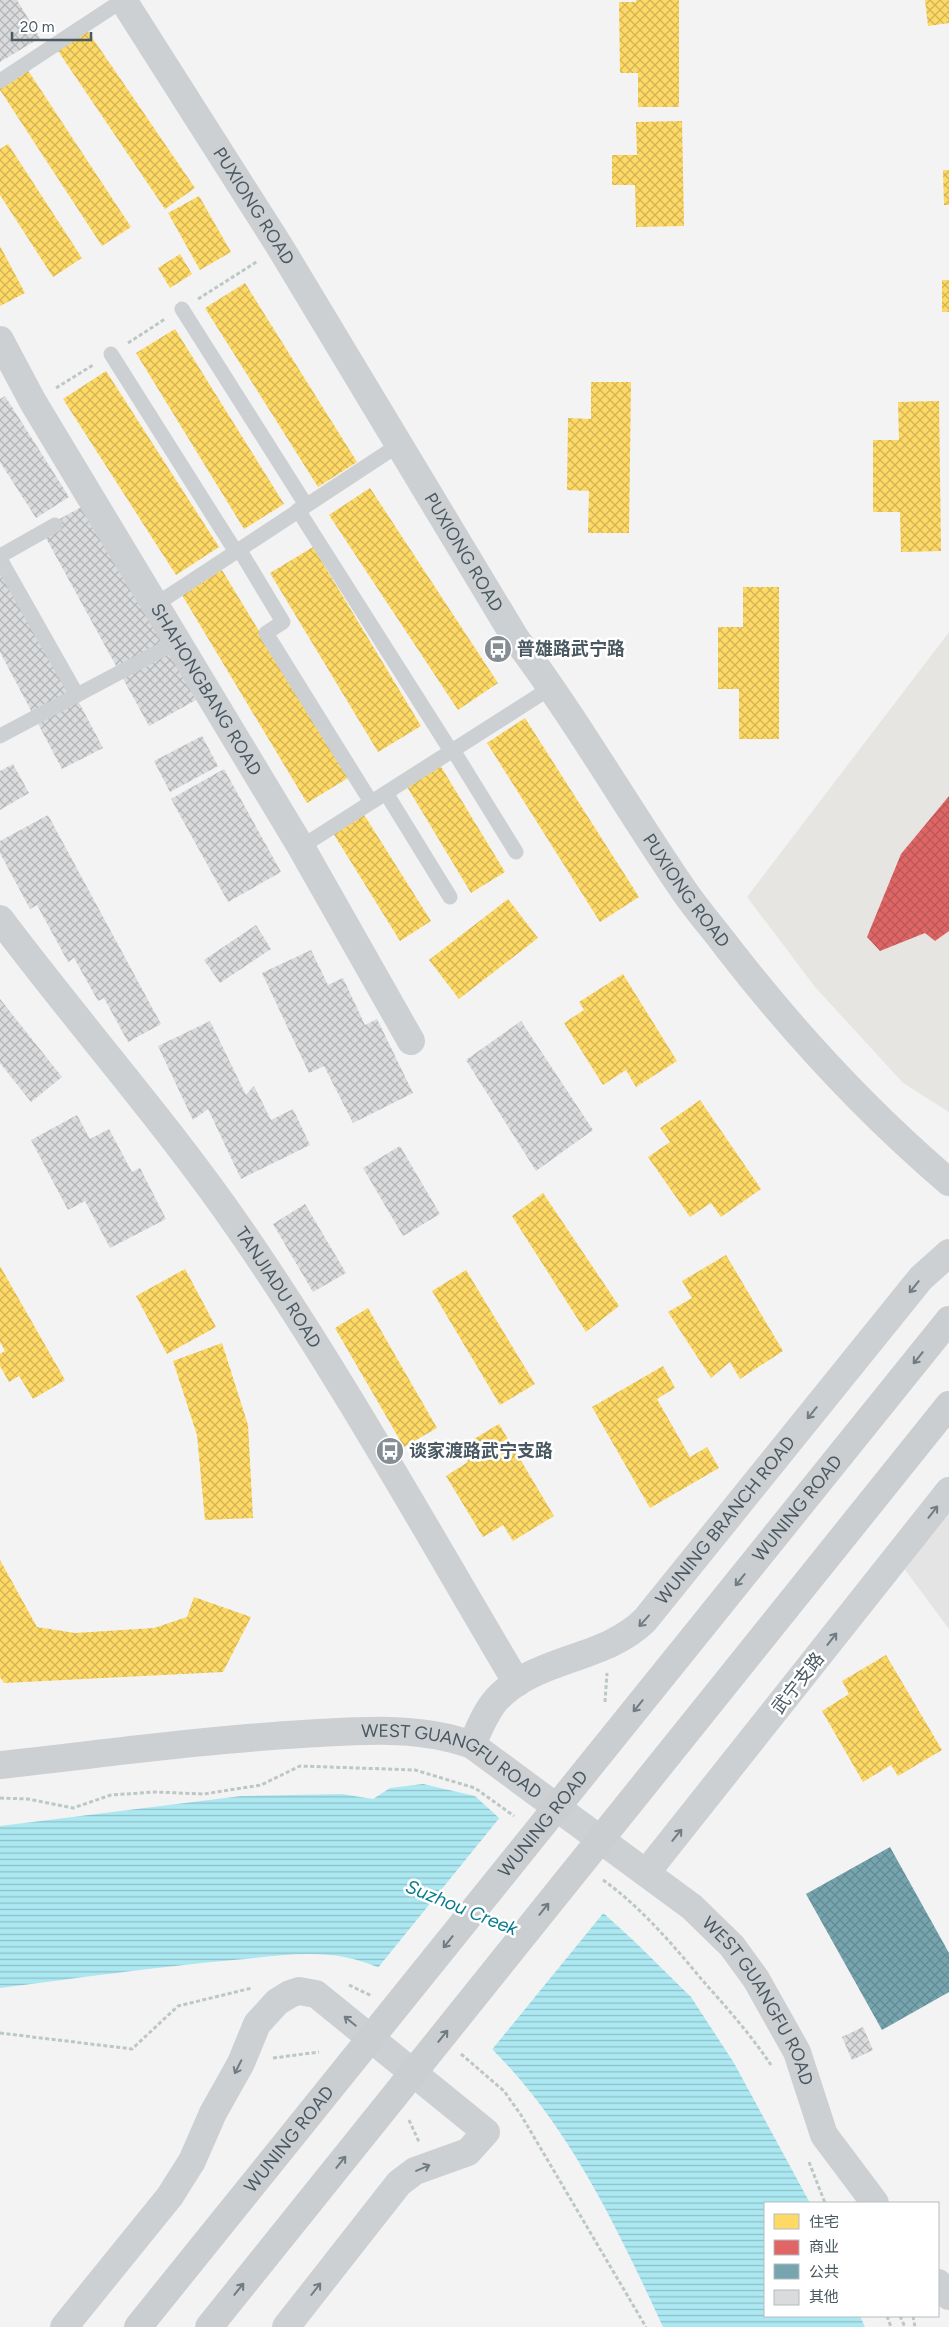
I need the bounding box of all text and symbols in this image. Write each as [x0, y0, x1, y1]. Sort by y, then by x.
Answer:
scale bar [12, 10, 91, 42]
text: 20 m [20, 18, 54, 36]
street label: PUXIONG ROAD [208, 143, 299, 269]
street label: PUXIONG ROAD [420, 489, 508, 616]
street label: SHAHONGBANG ROAD [146, 600, 266, 780]
bus stop icon: 普雄路武宁路 [483, 634, 513, 664]
place label: 普雄路武宁路 [517, 638, 625, 660]
street label: PUXIONG ROAD [638, 829, 735, 952]
street label: TANJIADU ROAD [231, 1223, 326, 1352]
one-way arrow [909, 1280, 920, 1293]
one-way arrow [913, 1351, 924, 1364]
one-way arrow [807, 1406, 818, 1419]
street label: WUNING BRANCH ROAD [651, 1432, 800, 1609]
bus stop icon: 谈家渡路武宁支路 [375, 1436, 405, 1466]
place label: 谈家渡路武宁支路 [409, 1440, 553, 1462]
street label: WUNING ROAD [748, 1451, 847, 1566]
one-way arrow [927, 1505, 938, 1518]
one-way arrow [734, 1573, 745, 1586]
one-way arrow [638, 1614, 650, 1627]
one-way arrow [827, 1633, 838, 1646]
street label: 武宁支路 [767, 1648, 829, 1718]
one-way arrow [632, 1699, 643, 1712]
street label: WEST GUANGFU ROAD [361, 1720, 546, 1804]
street label: WUNING ROAD [494, 1766, 593, 1882]
one-way arrow [671, 1829, 682, 1842]
water label: Suzhou Creek [402, 1875, 522, 1941]
one-way arrow [539, 1903, 550, 1916]
street label: WEST GUANGFU ROAD [697, 1912, 818, 2088]
one-way arrow [443, 1935, 454, 1948]
one-way arrow [343, 2016, 356, 2027]
one-way arrow [437, 2029, 448, 2042]
one-way arrow [233, 2059, 242, 2074]
street label: WUNING ROAD [240, 2081, 339, 2197]
one-way arrow [335, 2156, 346, 2169]
one-way arrow [415, 2162, 430, 2172]
legend [764, 2202, 939, 2317]
text: 住宅 [809, 2213, 839, 2231]
text: 商业 [809, 2238, 839, 2256]
text: 公共 [809, 2263, 839, 2281]
one-way arrow [311, 2282, 322, 2295]
one-way arrow [234, 2283, 245, 2296]
text: 其他 [809, 2288, 839, 2306]

